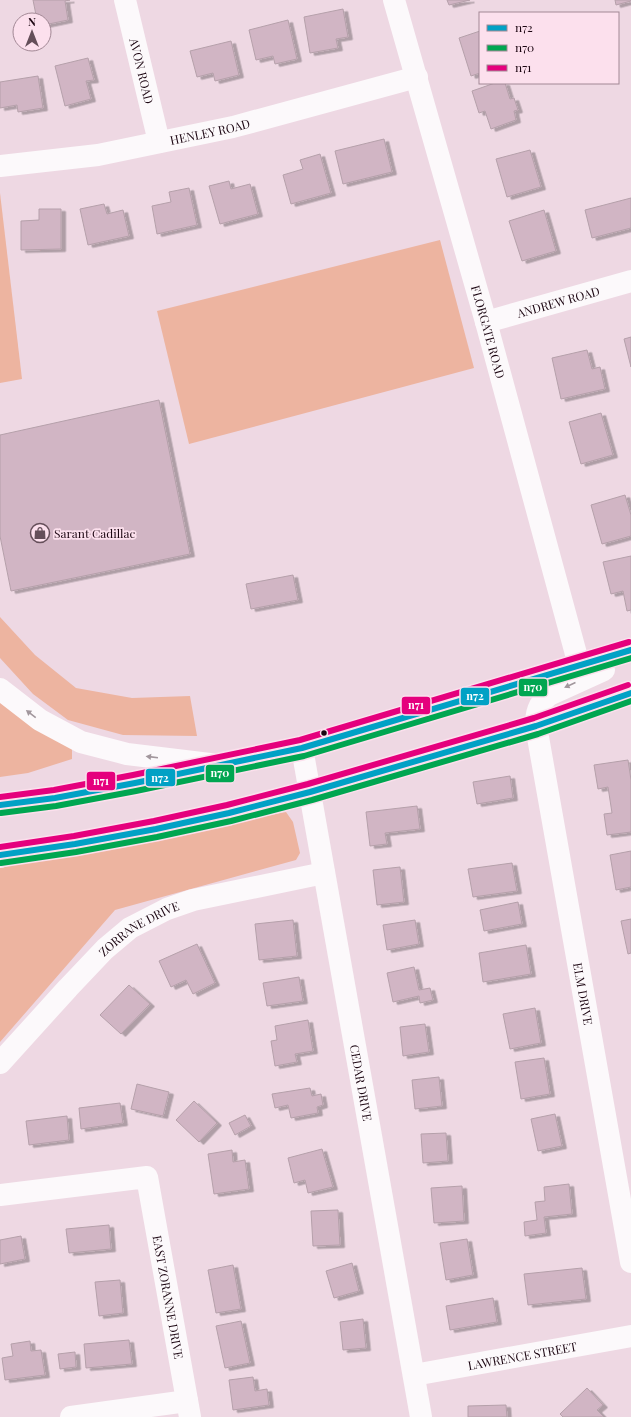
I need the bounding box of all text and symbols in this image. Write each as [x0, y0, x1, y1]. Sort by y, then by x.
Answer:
north arrow [12, 12, 52, 52]
legend [479, 12, 619, 84]
text: N [28, 14, 36, 29]
text: n72 [515, 19, 533, 35]
street label: AVON ROAD [126, 36, 158, 106]
text: n70 [515, 39, 534, 55]
text: n71 [515, 59, 532, 75]
street label: HENLEY ROAD [168, 115, 252, 148]
street label: ANDREW ROAD [514, 282, 602, 321]
street label: FLORGATE ROAD [468, 283, 509, 381]
shop icon: Sarant Cadillac [29, 522, 51, 544]
place label: Sarant Cadillac [54, 525, 136, 541]
line badge: n70 [518, 678, 548, 697]
text: n70 [524, 679, 542, 694]
one-way arrow [564, 682, 576, 689]
line badge: n72 [460, 687, 490, 706]
text: n72 [466, 688, 484, 703]
line badge: n71 [401, 696, 431, 715]
text: n71 [408, 697, 424, 712]
one-way arrow [26, 709, 37, 718]
unlabelled marker [319, 728, 329, 738]
one-way arrow [146, 754, 158, 760]
line badge: n70 [205, 764, 235, 783]
text: n70 [211, 765, 229, 780]
line badge: n72 [145, 768, 176, 787]
text: n72 [151, 770, 169, 785]
line badge: n71 [86, 771, 116, 791]
text: n71 [93, 773, 109, 788]
street label: ZORRANE DRIVE [95, 897, 181, 959]
street label: ELM DRIVE [570, 961, 597, 1026]
street label: CEDAR DRIVE [347, 1043, 376, 1122]
street label: EAST ZORANNE DRIVE [150, 1234, 187, 1360]
street label: LAWRENCE STREET [466, 1338, 579, 1373]

